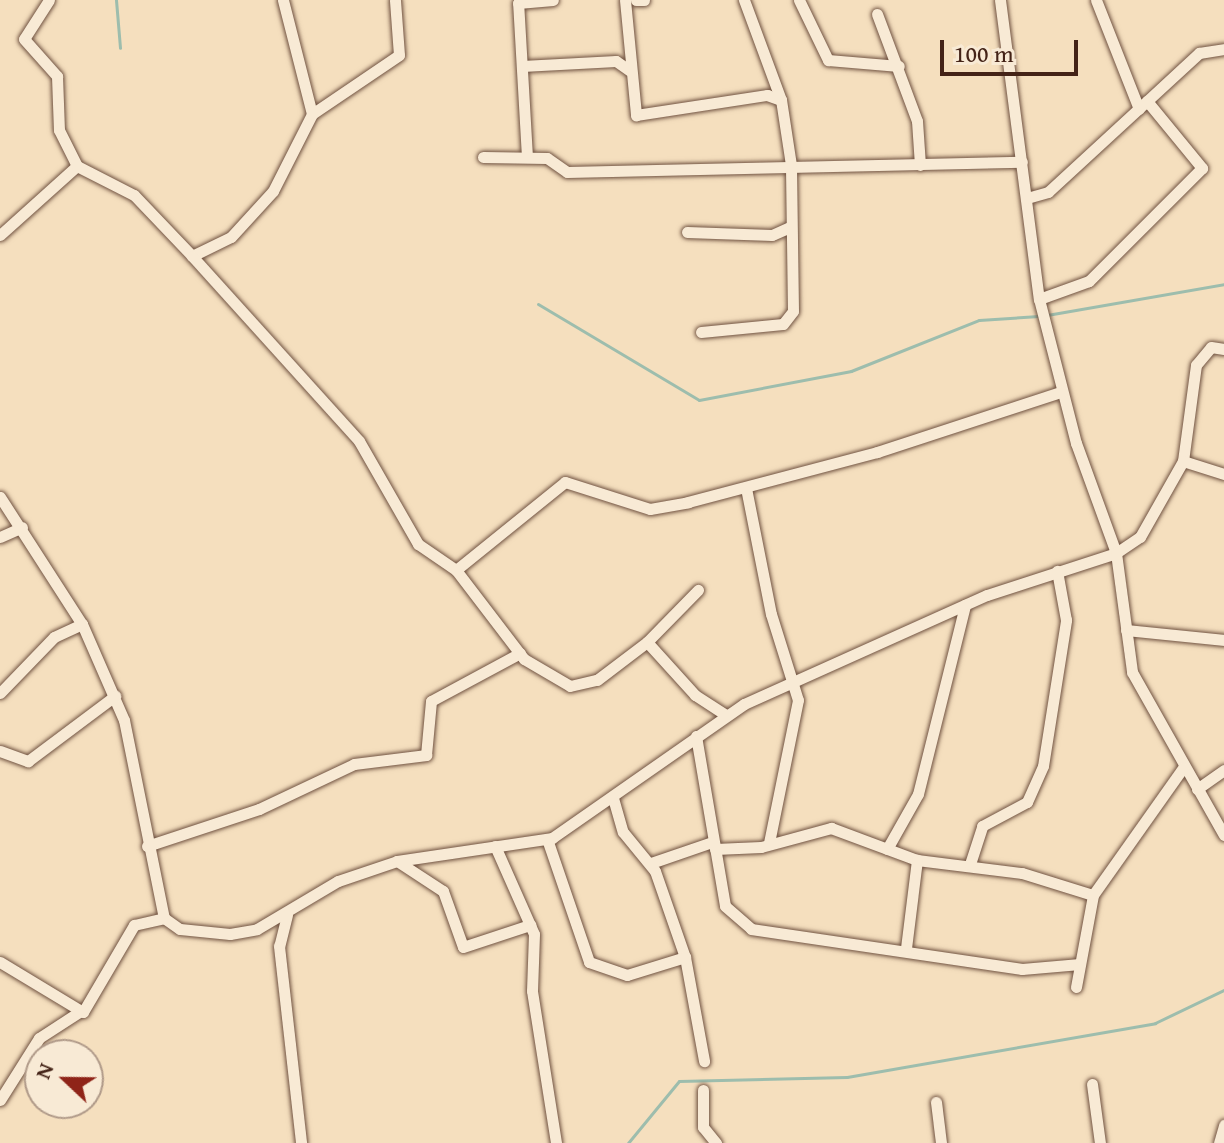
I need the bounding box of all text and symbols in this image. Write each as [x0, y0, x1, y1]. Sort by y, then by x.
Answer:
scale bar [944, 24, 1082, 74]
text: 100 m [954, 36, 1014, 71]
north arrow [24, 1039, 104, 1119]
text: N [26, 1058, 61, 1084]

